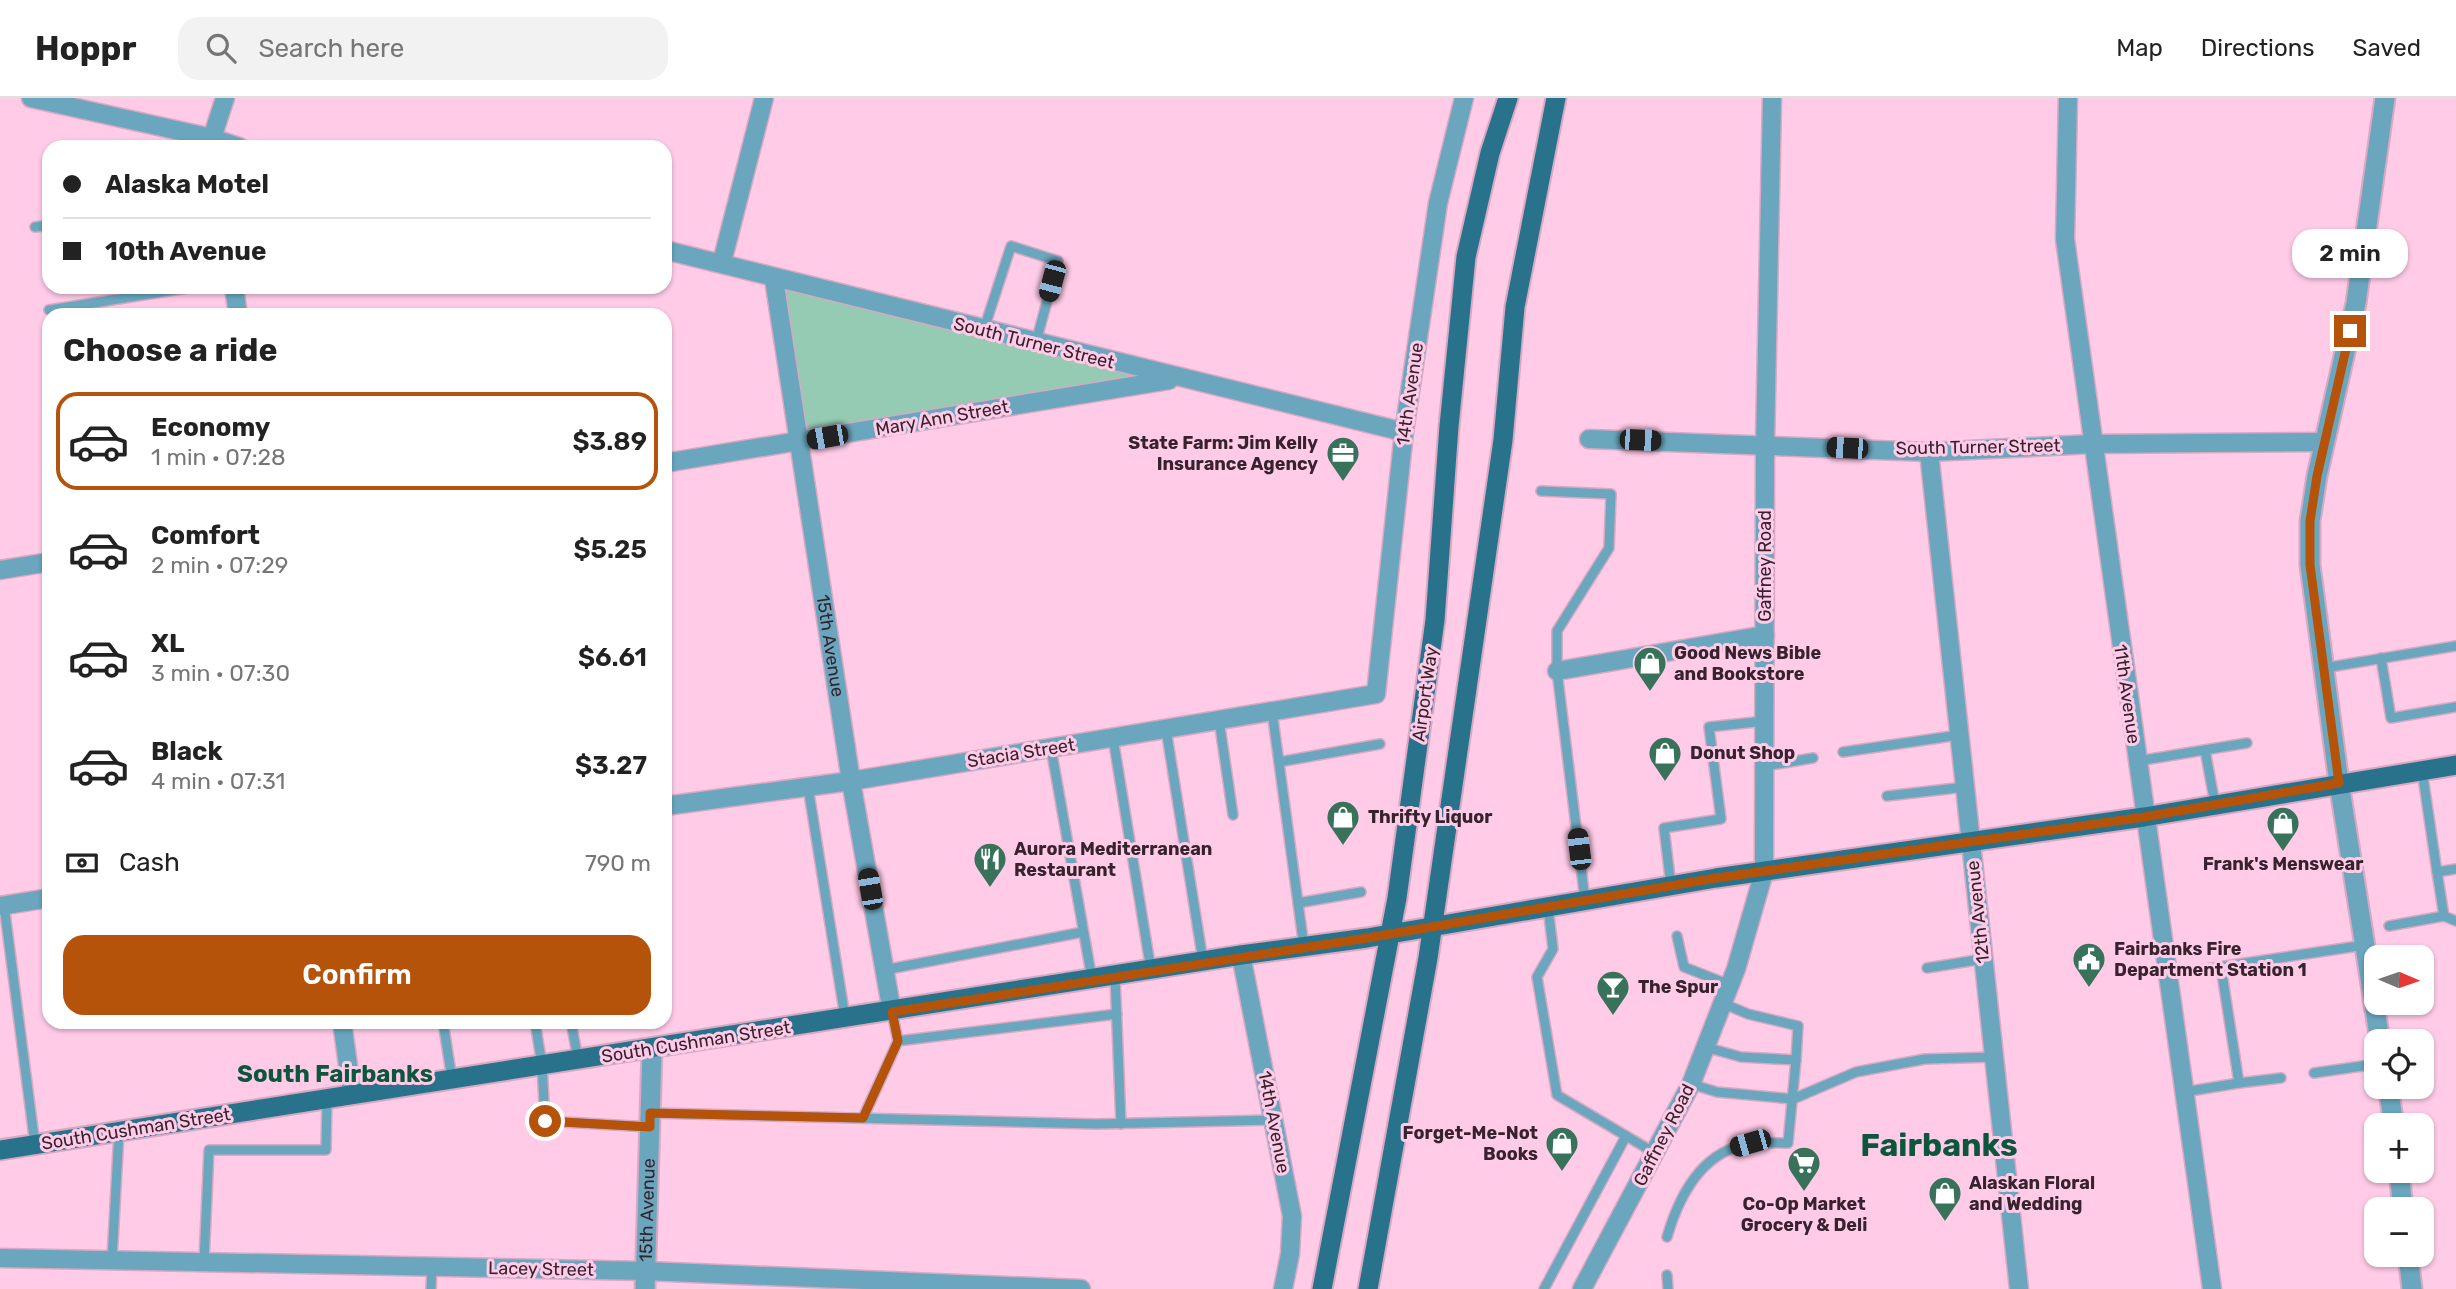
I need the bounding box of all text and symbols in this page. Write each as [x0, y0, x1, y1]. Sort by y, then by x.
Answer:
search box [178, 17, 668, 80]
text: Hoppr [35, 29, 136, 68]
icon: search [202, 29, 240, 67]
text: Search here [258, 33, 404, 64]
text: Map [2116, 34, 2163, 62]
text: Directions [2201, 34, 2314, 62]
text: Saved [2352, 34, 2421, 62]
text: Alaska Motel [105, 169, 269, 200]
callout: 2 min [2292, 230, 2408, 278]
text: 10th Avenue [105, 236, 266, 267]
text: 2 min [2319, 239, 2381, 267]
car [1037, 258, 1068, 304]
street label: South Turner Street [951, 312, 1117, 374]
route end [2334, 315, 2366, 347]
text: Choose a ride [63, 331, 277, 369]
street label: 14th Avenue [1392, 341, 1428, 447]
street label: Mary Ann Street [874, 395, 1010, 441]
icon: car [67, 410, 130, 473]
text: Economy [151, 412, 270, 443]
car [805, 423, 850, 451]
text: $3.89 [573, 426, 647, 457]
car [1619, 429, 1662, 451]
place label: State Farm: Jim Kelly Insurance Agency [1128, 432, 1318, 475]
office icon: State Farm: Jim Kelly Insurance Agency [1324, 434, 1362, 483]
street label: South Turner Street [1895, 435, 2061, 459]
car [1826, 436, 1869, 460]
text: 1 min · 07:28 [151, 443, 286, 471]
street label: Gaffney Road [1754, 510, 1776, 622]
icon: car [67, 518, 130, 581]
text: Comfort [151, 520, 260, 551]
text: $5.25 [574, 534, 647, 565]
text: 2 min · 07:29 [151, 551, 288, 579]
street label: 15th Avenue [812, 593, 849, 699]
icon: car [67, 626, 130, 689]
text: XL [151, 628, 184, 659]
text: $6.61 [578, 642, 647, 673]
place label: Good News Bible and Bookstore [1674, 642, 1821, 685]
street label: 11th Avenue [2109, 643, 2145, 745]
shop icon: Good News Bible and Bookstore [1631, 644, 1669, 693]
street label: Airport Way [1407, 645, 1443, 743]
text: 3 min · 07:30 [151, 659, 290, 687]
icon: car [67, 734, 130, 797]
street label: Stacia Street [966, 734, 1076, 772]
shop icon: Donut Shop [1646, 734, 1684, 783]
text: Black [151, 736, 223, 767]
place label: Donut Shop [1690, 742, 1795, 764]
text: $3.27 [575, 750, 647, 781]
text: 4 min · 07:31 [151, 767, 285, 795]
shop icon: Thrifty Liquor [1324, 798, 1362, 847]
shop icon: Frank's Menswear [2264, 804, 2302, 853]
place label: Thrifty Liquor [1368, 806, 1493, 828]
car [1567, 827, 1592, 871]
place label: Aurora Mediterranean Restaurant [1014, 838, 1212, 881]
restaurant icon: Aurora Mediterranean Restaurant [971, 840, 1009, 889]
icon: cash [63, 844, 101, 882]
text: Cash [119, 847, 180, 878]
text: 790 m [585, 849, 651, 877]
place label: Frank's Menswear [2203, 853, 2363, 875]
street label: 12th Avenue [1962, 860, 1994, 964]
car [857, 866, 884, 912]
button: Confirm [63, 935, 651, 1015]
place label: Fairbanks Fire Department Station 1 [2114, 938, 2307, 981]
public building icon: Fairbanks Fire Department Station 1 [2070, 940, 2108, 989]
north arrow [2364, 945, 2434, 1015]
map controls [2364, 945, 2434, 1267]
bar icon: The Spur [1594, 968, 1632, 1017]
place label: The Spur [1638, 976, 1718, 998]
street label: South Cushman Street [600, 1016, 792, 1068]
button: locate [2364, 1029, 2434, 1099]
district label: South Fairbanks [237, 1060, 433, 1088]
street label: 14th Avenue [1253, 1069, 1295, 1175]
street label: Gaffney Road [1629, 1080, 1699, 1190]
street label: South Cushman Street [40, 1103, 232, 1155]
route start [529, 1105, 561, 1137]
button: + [2364, 1113, 2434, 1183]
place label: Forget-Me-Not Books [1403, 1122, 1538, 1165]
shop icon: Forget-Me-Not Books [1543, 1124, 1581, 1173]
district label: Fairbanks [1860, 1126, 2018, 1164]
car [1727, 1127, 1774, 1159]
supermarket icon: Co-Op Market Grocery & Deli [1785, 1144, 1823, 1193]
street label: 15th Avenue [635, 1158, 660, 1262]
place label: Alaskan Floral and Wedding [1969, 1172, 2095, 1215]
shop icon: Alaskan Floral and Wedding [1926, 1174, 1964, 1223]
place label: Co-Op Market Grocery & Deli [1741, 1193, 1867, 1236]
button: − [2364, 1197, 2434, 1267]
street label: Lacey Street [488, 1257, 594, 1281]

